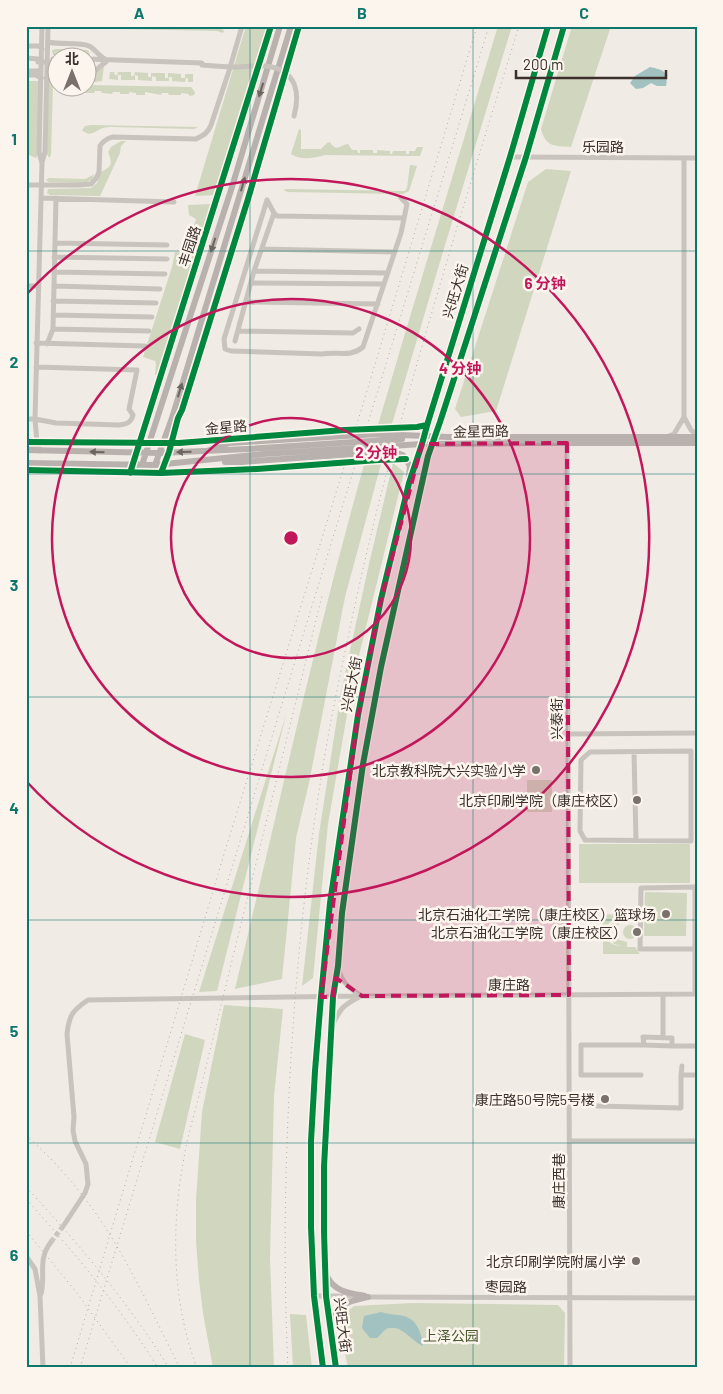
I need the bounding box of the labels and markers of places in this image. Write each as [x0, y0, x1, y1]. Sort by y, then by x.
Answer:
centre of rings [282, 529, 300, 547]
place label: 北京教科院大兴实验小学 [372, 762, 526, 779]
marker: 北京教科院大兴实验小学 [530, 764, 542, 776]
place label: 北京印刷学院（康庄校区） [459, 792, 627, 809]
marker: 北京印刷学院（康庄校区） [631, 794, 643, 806]
place label: 北京石油化工学院（康庄校区）篮球场 [418, 906, 656, 923]
marker: 北京石油化工学院（康庄校区）篮球场 [660, 908, 672, 920]
place label: 北京石油化工学院（康庄校区） [431, 924, 627, 941]
marker: 北京石油化工学院（康庄校区） [631, 926, 643, 938]
place label: 康庄路50号院5号楼 [475, 1091, 595, 1108]
marker: 康庄路50号院5号楼 [599, 1093, 611, 1105]
place label: 北京印刷学院附属小学 [486, 1253, 626, 1270]
marker: 北京印刷学院附属小学 [630, 1255, 642, 1267]

